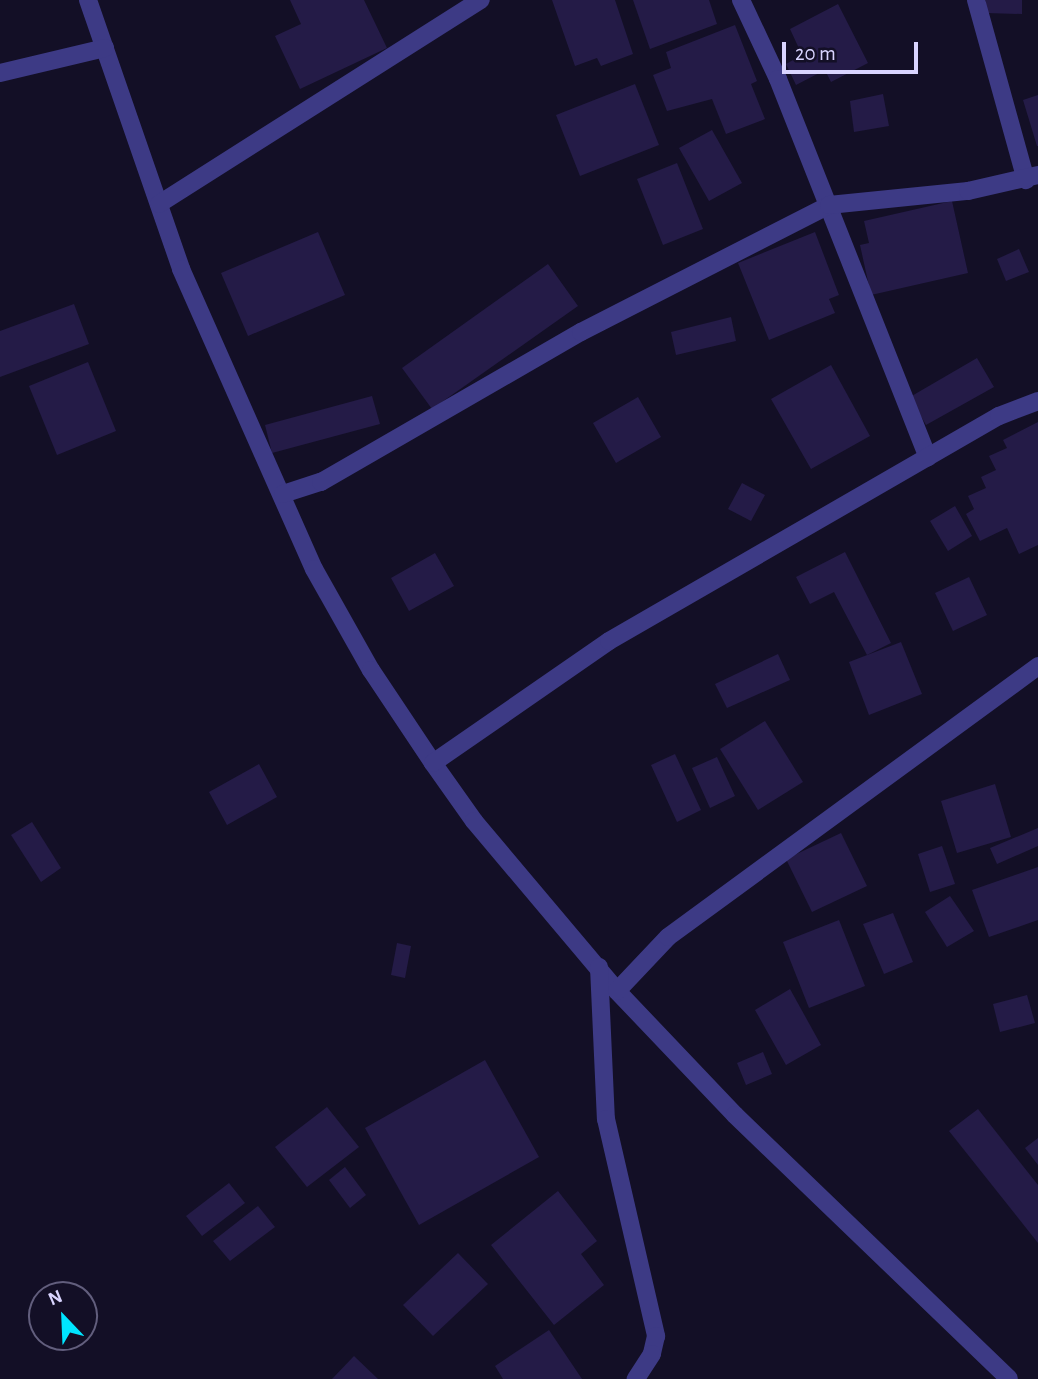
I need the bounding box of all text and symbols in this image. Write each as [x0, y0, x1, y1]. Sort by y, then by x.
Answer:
scale bar [786, 28, 922, 72]
text: 20 m [795, 43, 836, 64]
north arrow [28, 1281, 98, 1351]
text: N [46, 1287, 65, 1309]

